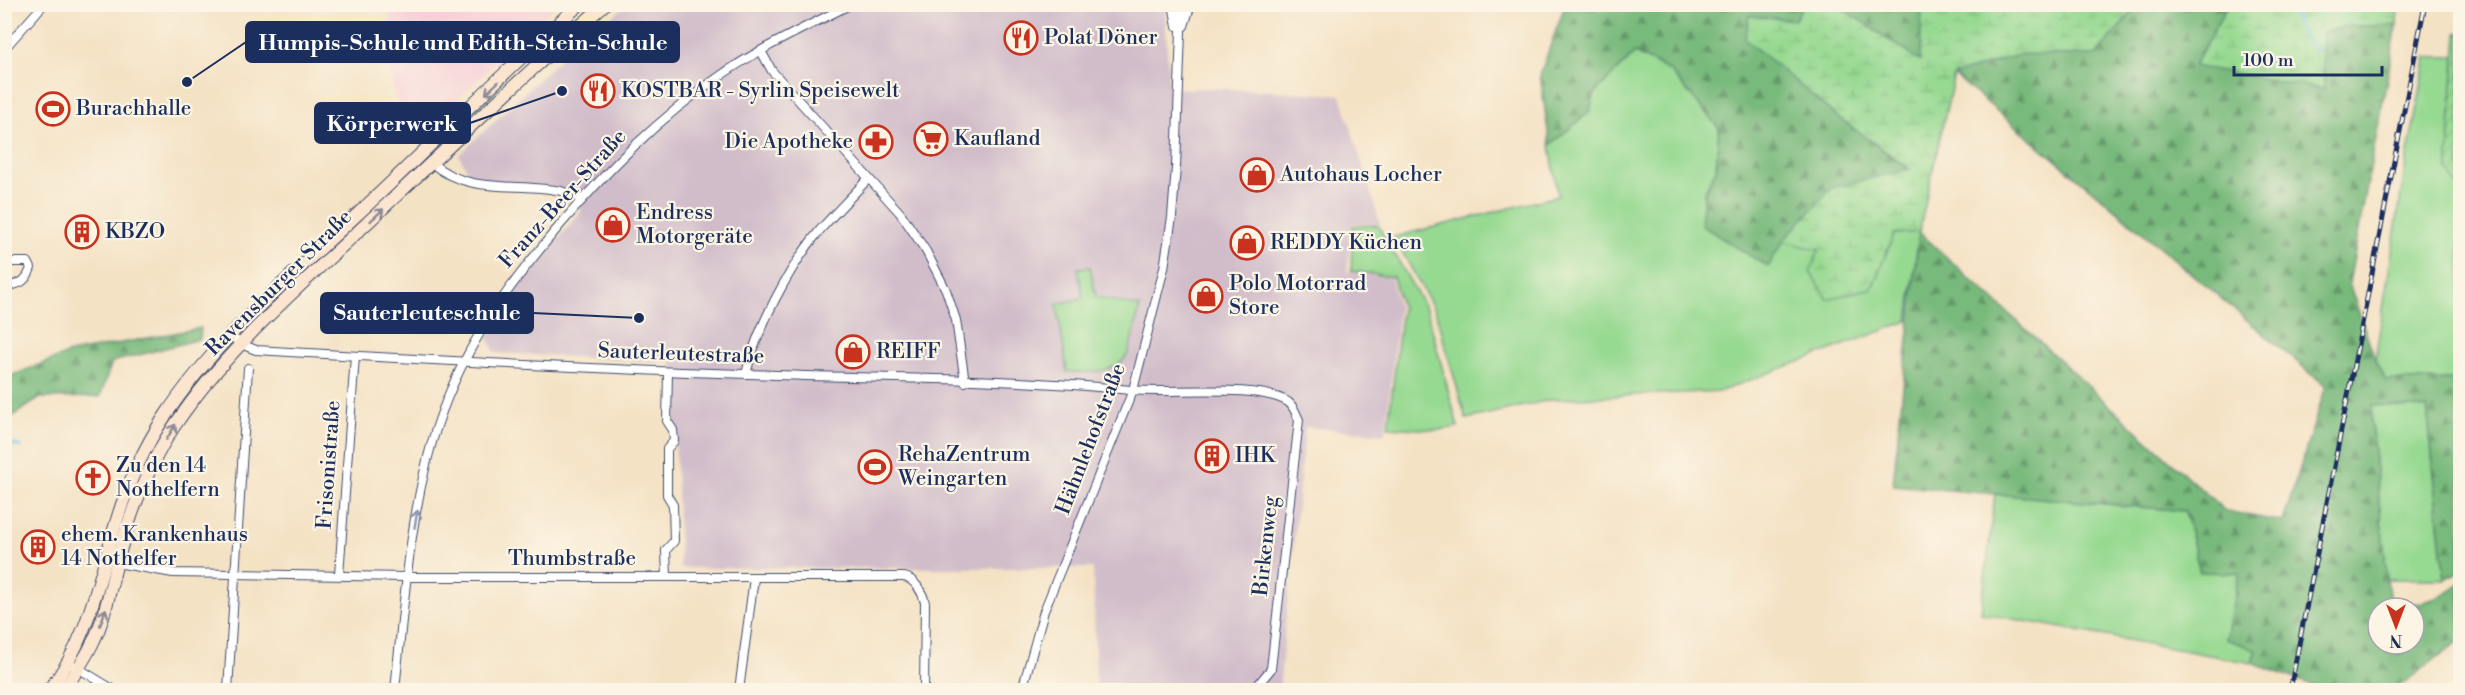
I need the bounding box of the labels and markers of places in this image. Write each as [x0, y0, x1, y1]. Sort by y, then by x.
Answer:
restaurant icon: Polat Döner [1003, 20, 1039, 56]
callout: Humpis-Schule und Edith-Stein-Schule [246, 22, 679, 62]
place label: Polat Döner [1044, 25, 1158, 51]
restaurant icon: KOSTBAR - Syrlin Speisewelt [580, 73, 616, 109]
place label: KOSTBAR - Syrlin Speisewelt [621, 78, 900, 104]
sports icon: Burachhalle [35, 91, 71, 127]
place label: Burachhalle [75, 96, 191, 122]
callout: Körperwerk [315, 103, 470, 143]
supermarket icon: Kaufland [913, 121, 949, 157]
pharmacy icon: Die Apotheke [858, 124, 894, 160]
place label: Kaufland [954, 126, 1041, 152]
place label: Die Apotheke [724, 129, 853, 155]
shop icon: Autohaus Locher [1239, 157, 1275, 193]
place label: Autohaus Locher [1279, 162, 1442, 188]
place label: Endress Motorgeräte [636, 200, 753, 250]
shop icon: Endress Motorgeräte [595, 207, 631, 243]
building icon: KBZO [64, 214, 100, 250]
place label: KBZO [105, 219, 165, 245]
shop icon: REDDY Küchen [1229, 225, 1265, 261]
place label: REDDY Küchen [1270, 230, 1423, 256]
place label: Polo Motorrad Store [1229, 271, 1366, 321]
shop icon: Polo Motorrad Store [1188, 278, 1224, 314]
callout: Sauterleuteschule [321, 293, 533, 333]
shop icon: REIFF [835, 334, 871, 370]
place label: REIFF [876, 339, 941, 365]
building icon: IHK [1194, 438, 1230, 474]
place label: RehaZentrum Weingarten [897, 442, 1030, 492]
place label: IHK [1235, 443, 1277, 469]
sports icon: RehaZentrum Weingarten [857, 449, 893, 485]
place label: Zu den 14 Nothelfern [116, 453, 220, 503]
church icon: Zu den 14 Nothelfern [75, 460, 111, 496]
place label: ehem. Krankenhaus 14 Nothelfer [61, 522, 248, 572]
building icon: ehem. Krankenhaus 14 Nothelfer [20, 529, 56, 565]

